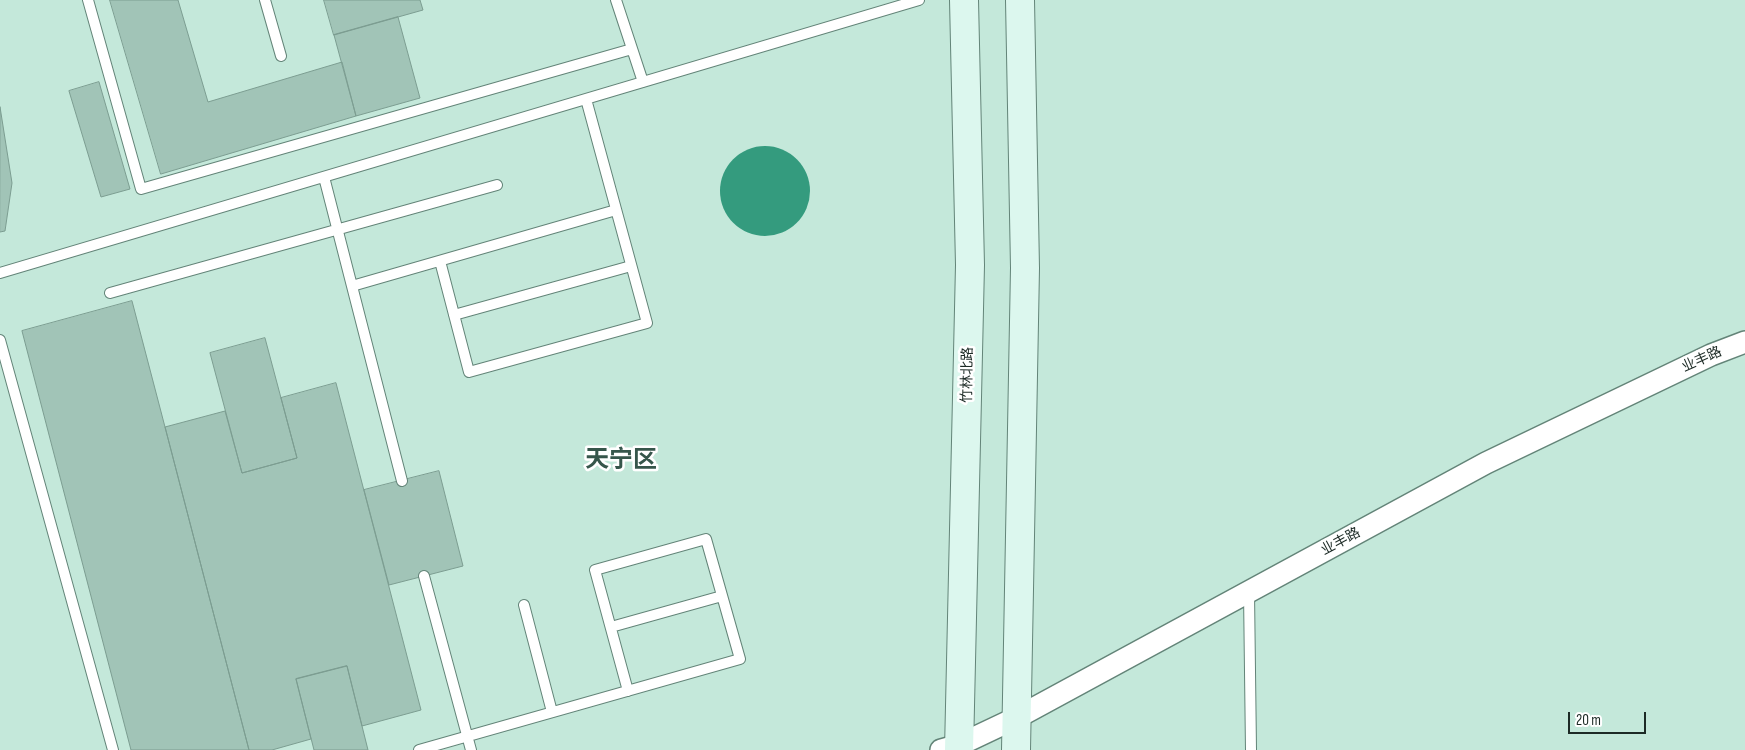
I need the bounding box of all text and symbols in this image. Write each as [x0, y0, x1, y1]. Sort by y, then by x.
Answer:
street label: 业丰路 [1679, 344, 1725, 376]
street label: 竹林北路 [959, 347, 977, 403]
district label: 天宁区 [585, 447, 657, 475]
street label: 业丰路 [1319, 525, 1363, 559]
scale bar [1570, 702, 1648, 734]
text: 20 m [1576, 711, 1601, 730]

